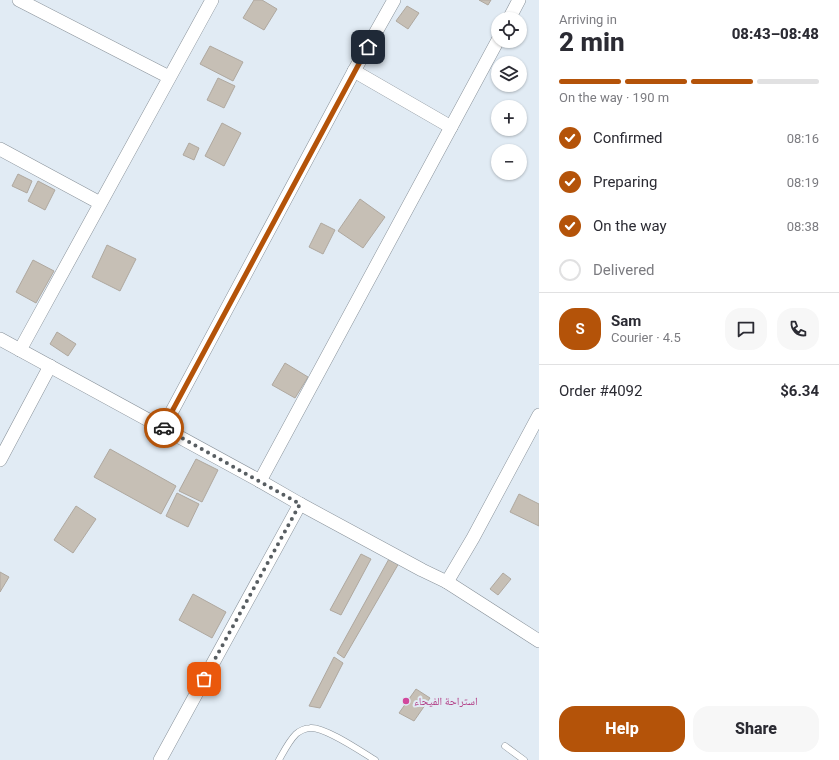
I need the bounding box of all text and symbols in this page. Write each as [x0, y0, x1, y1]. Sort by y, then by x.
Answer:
map controls [491, 12, 527, 180]
button: locate [491, 12, 527, 48]
text: Arriving in [559, 12, 617, 27]
text: 08:43–08:48 [732, 25, 819, 43]
text: 2 min [559, 27, 625, 57]
pin [351, 30, 385, 64]
icon: home [357, 36, 379, 58]
button: layers [491, 56, 527, 92]
text: On the way · 190 m [559, 90, 669, 105]
button: + [491, 100, 527, 136]
icon: check [559, 127, 581, 149]
text: Confirmed [593, 129, 663, 147]
text: 08:16 [787, 131, 819, 146]
button: − [491, 144, 527, 180]
icon: check [559, 171, 581, 193]
text: Preparing [593, 173, 657, 191]
text: 08:19 [787, 175, 819, 190]
icon: check [559, 215, 581, 237]
text: On the way [593, 217, 667, 235]
text: 08:38 [787, 219, 819, 234]
text: Delivered [593, 261, 655, 279]
button: chat [725, 308, 767, 350]
button: phone [777, 308, 819, 350]
text: Sam [611, 312, 641, 330]
text: S [575, 320, 585, 338]
text: Courier · 4.5 [611, 330, 681, 345]
text: Order #4092 [559, 382, 642, 400]
text: $6.34 [780, 382, 819, 400]
courier [144, 408, 184, 448]
icon: car [153, 417, 175, 439]
pin [187, 662, 221, 696]
icon: bag [193, 668, 215, 690]
place label: استراحة الفيحاء [414, 695, 478, 708]
marker: استراحة الفيحاء [401, 696, 411, 706]
button: Help [559, 706, 685, 752]
button: Share [693, 706, 819, 752]

